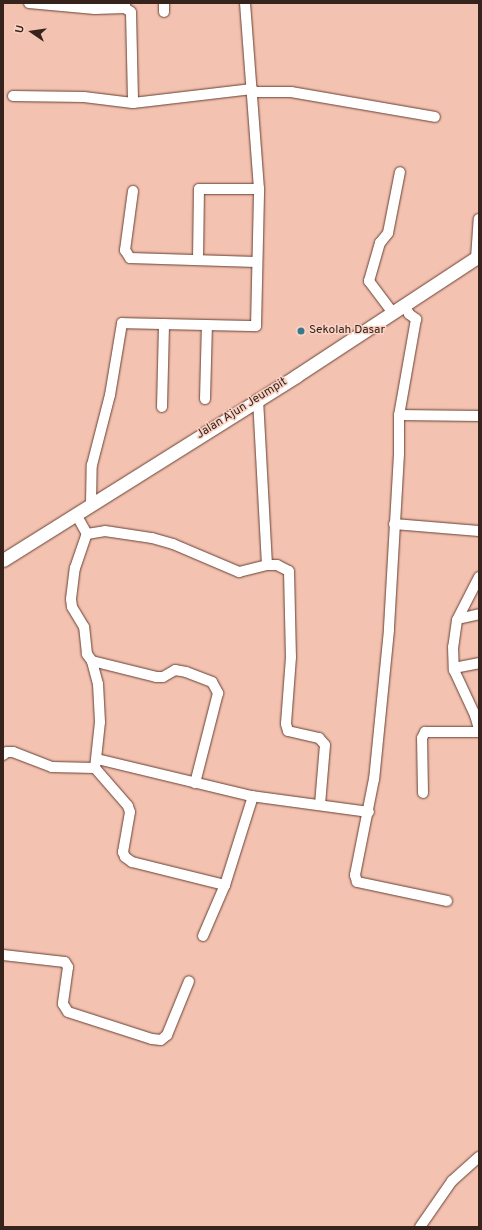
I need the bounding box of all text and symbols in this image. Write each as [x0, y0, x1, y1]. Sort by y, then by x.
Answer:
north arrow [12, 12, 52, 52]
text: U [13, 24, 28, 35]
place label: Sekolah Dasar [309, 324, 385, 338]
marker: Sekolah Dasar [296, 326, 306, 336]
street label: Jalan Ajun Jeumpit [194, 375, 290, 443]

